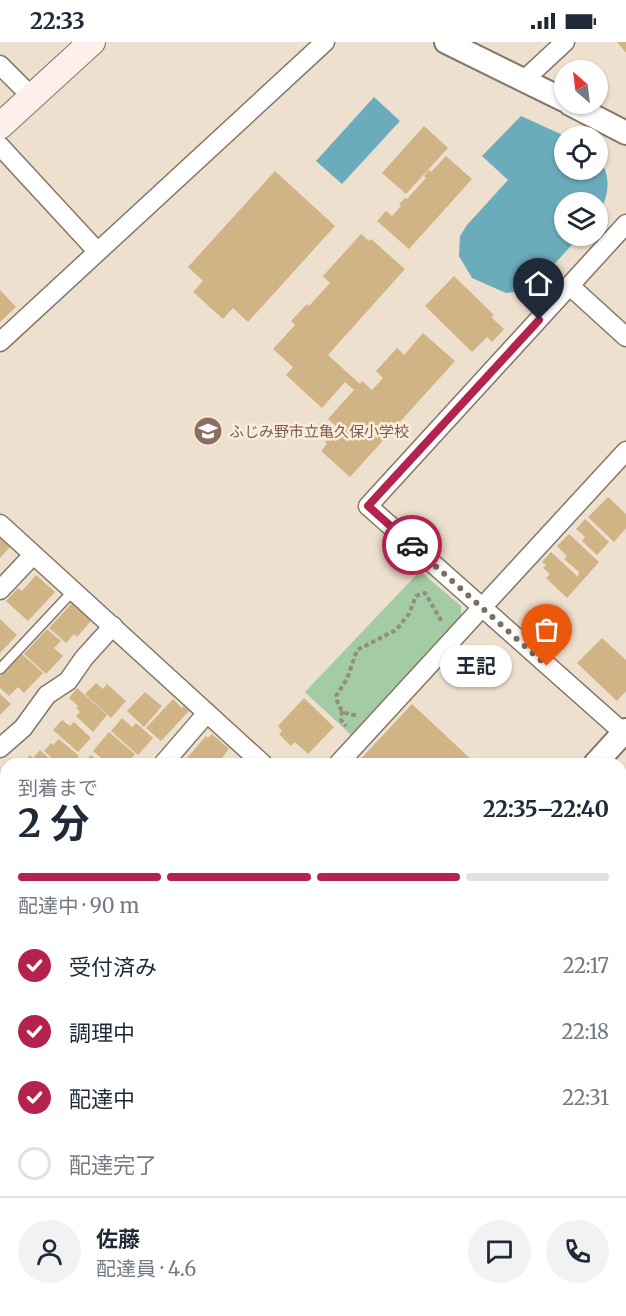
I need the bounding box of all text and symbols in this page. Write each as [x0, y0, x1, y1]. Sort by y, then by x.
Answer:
text: 22:33 [30, 7, 85, 35]
north arrow [554, 60, 608, 114]
map controls [554, 60, 608, 246]
button: locate [554, 126, 608, 180]
button: layers [554, 192, 608, 246]
pin [513, 258, 564, 320]
icon: home [522, 267, 555, 300]
school or university icon: ふじみ野市立亀久保小学校 [192, 415, 224, 447]
place label: ふじみ野市立亀久保小学校 [229, 422, 409, 441]
courier [382, 515, 442, 575]
icon: car [396, 529, 429, 562]
pin [521, 604, 572, 666]
icon: bag [530, 613, 563, 646]
callout: 王記 [439, 645, 511, 687]
text: 王記 [456, 653, 496, 678]
text: 到着まで [18, 775, 98, 800]
text: 22:35–22:40 [483, 795, 609, 823]
text: 2 分 [18, 799, 89, 848]
text: 配達中 · 90 m [18, 893, 139, 918]
icon: check [18, 949, 51, 982]
text: 受付済み [69, 953, 157, 981]
text: 22:17 [563, 953, 609, 978]
icon: check [18, 1015, 51, 1048]
text: 調理中 [69, 1019, 135, 1047]
text: 22:18 [562, 1019, 609, 1044]
icon: check [18, 1081, 51, 1114]
text: 配達中 [69, 1085, 135, 1113]
text: 22:31 [562, 1085, 609, 1110]
text: 配達完了 [69, 1151, 157, 1179]
button: person [18, 1220, 81, 1283]
button: chat [468, 1220, 531, 1283]
button: phone [546, 1220, 609, 1283]
text: 佐藤 [96, 1225, 140, 1253]
text: 配達員 · 4.6 [96, 1256, 196, 1281]

